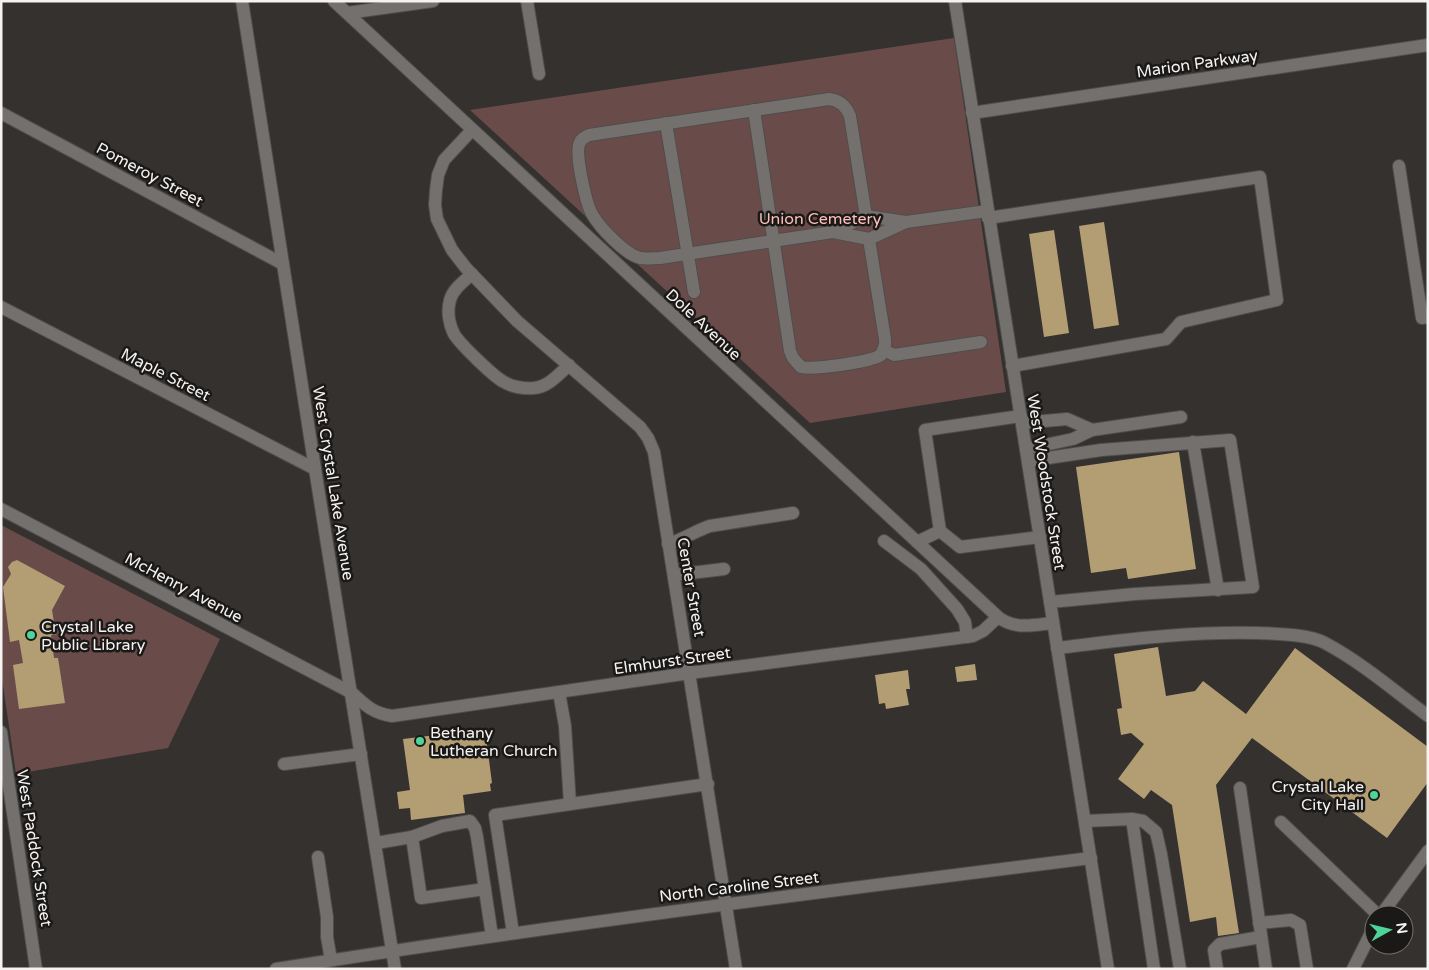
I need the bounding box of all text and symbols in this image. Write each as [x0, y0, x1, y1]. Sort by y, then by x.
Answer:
street label: Marion Parkway [1135, 46, 1260, 82]
street label: Pomeroy Street [93, 138, 206, 211]
park label: Union Cemetery [759, 209, 882, 229]
street label: Dole Avenue [661, 285, 745, 365]
street label: Maple Street [118, 344, 214, 406]
street label: West Crystal Lake Avenue [308, 385, 358, 582]
street label: West Woodstock Street [1022, 393, 1070, 572]
street label: Center Street [672, 536, 710, 638]
street label: McHenry Avenue [121, 548, 246, 627]
place label: Crystal Lake Public Library [41, 617, 146, 655]
marker: Crystal Lake Public Library [25, 629, 37, 641]
street label: Elmhurst Street [612, 643, 732, 679]
place label: Bethany Lutheran Church [430, 723, 558, 761]
marker: Bethany Lutheran Church [414, 735, 426, 747]
street label: West Paddock Street [12, 768, 56, 928]
place label: Crystal Lake City Hall [1272, 777, 1364, 815]
marker: Crystal Lake City Hall [1368, 789, 1380, 801]
street label: North Caroline Street [658, 867, 820, 907]
north arrow [1364, 905, 1414, 955]
text: N [1392, 922, 1411, 935]

